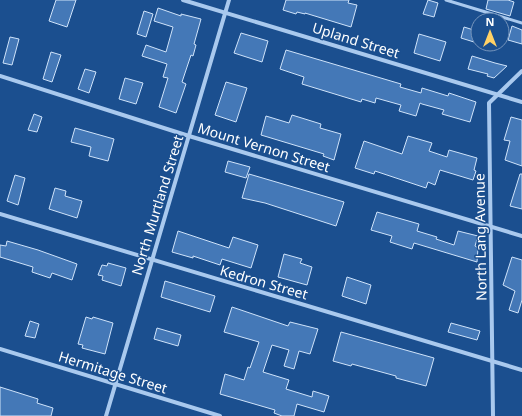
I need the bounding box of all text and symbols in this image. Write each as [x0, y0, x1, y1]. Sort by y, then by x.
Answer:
north arrow [470, 12, 510, 52]
text: N [486, 14, 494, 29]
street label: Upland Street [310, 18, 402, 62]
street label: Mount Vernon Street [195, 118, 333, 176]
street label: North Murtland Street [127, 132, 187, 278]
street label: North Lang Avenue [469, 173, 491, 301]
street label: Kedron Street [218, 260, 310, 304]
street label: Hermitage Street [56, 346, 170, 398]

